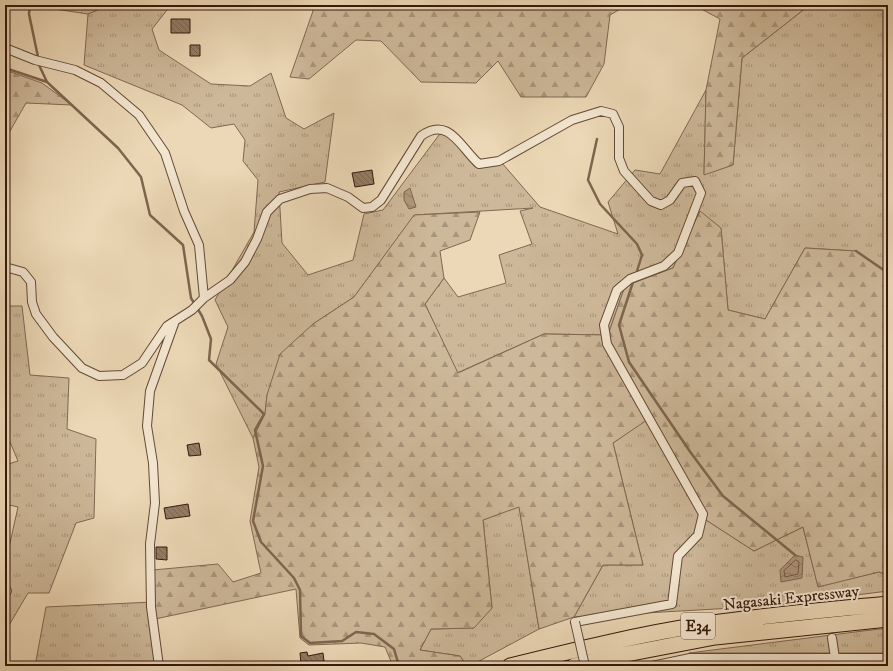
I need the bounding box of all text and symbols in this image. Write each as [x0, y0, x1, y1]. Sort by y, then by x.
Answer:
street label: Nagasaki Expressway [722, 581, 861, 615]
road number: E34 [681, 613, 715, 639]

